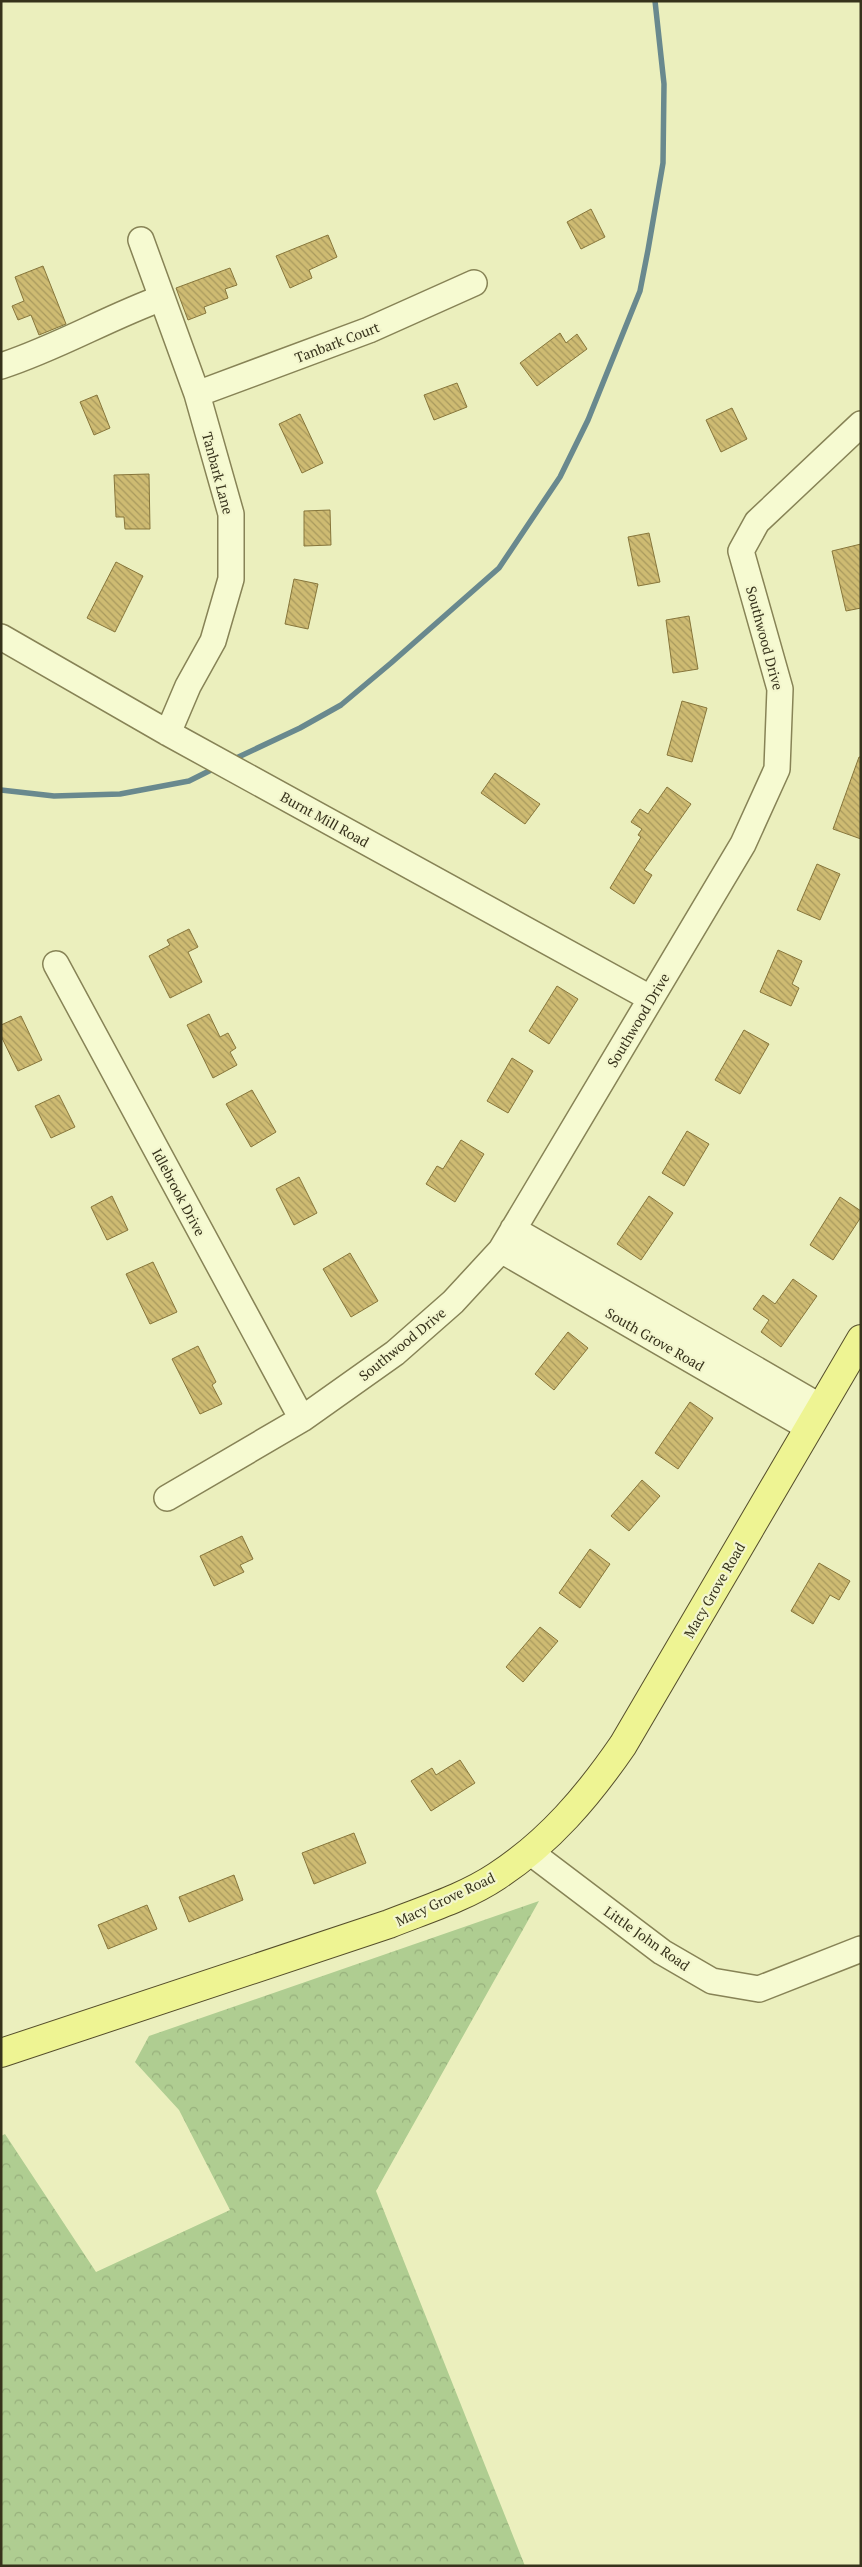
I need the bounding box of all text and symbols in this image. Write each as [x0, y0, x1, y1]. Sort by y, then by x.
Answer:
street label: Tanbark Court [292, 317, 383, 367]
street label: Tanbark Lane [198, 430, 238, 516]
street label: Southwood Drive [742, 584, 788, 692]
street label: Burnt Mill Road [277, 787, 373, 851]
street label: Southwood Drive [602, 969, 674, 1071]
street label: Idlebrook Drive [148, 1145, 210, 1239]
street label: Southwood Drive [355, 1303, 449, 1385]
street label: South Grove Road [602, 1303, 708, 1375]
street label: Macy Grove Road [679, 1539, 749, 1641]
street label: Macy Grove Road [392, 1868, 498, 1930]
street label: Little John Road [600, 1901, 694, 1975]

